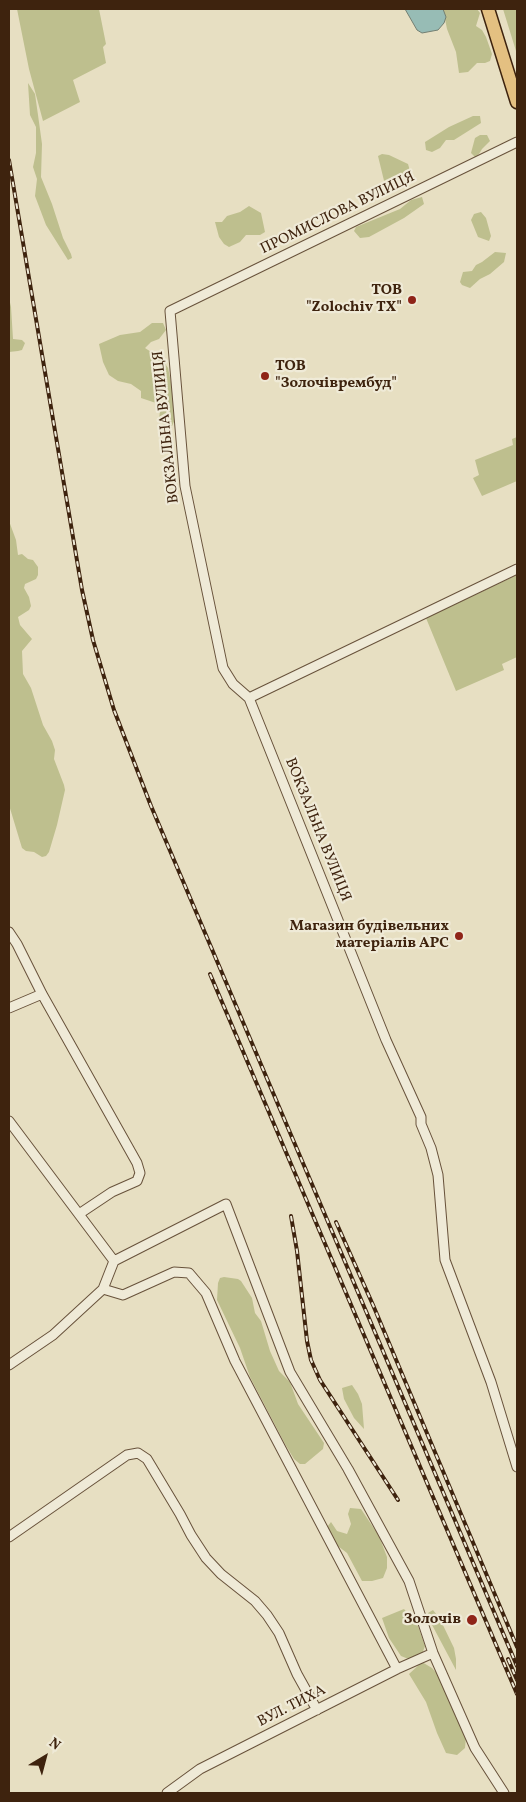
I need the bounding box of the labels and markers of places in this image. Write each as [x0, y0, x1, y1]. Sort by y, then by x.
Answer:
place label: ТОВ "Zolochiv TX" [306, 282, 402, 317]
marker: ТОВ "Zolochiv TX" [406, 294, 418, 306]
place label: ТОВ "Золочіврембуд" [275, 358, 397, 393]
marker: ТОВ "Золочіврембуд" [259, 370, 271, 382]
place label: Магазин будівельних матеріалів APC [289, 918, 449, 953]
marker: Магазин будівельних матеріалів APC [453, 930, 465, 942]
place label: Золочів [404, 1611, 461, 1629]
marker: Золочів [465, 1613, 479, 1627]

